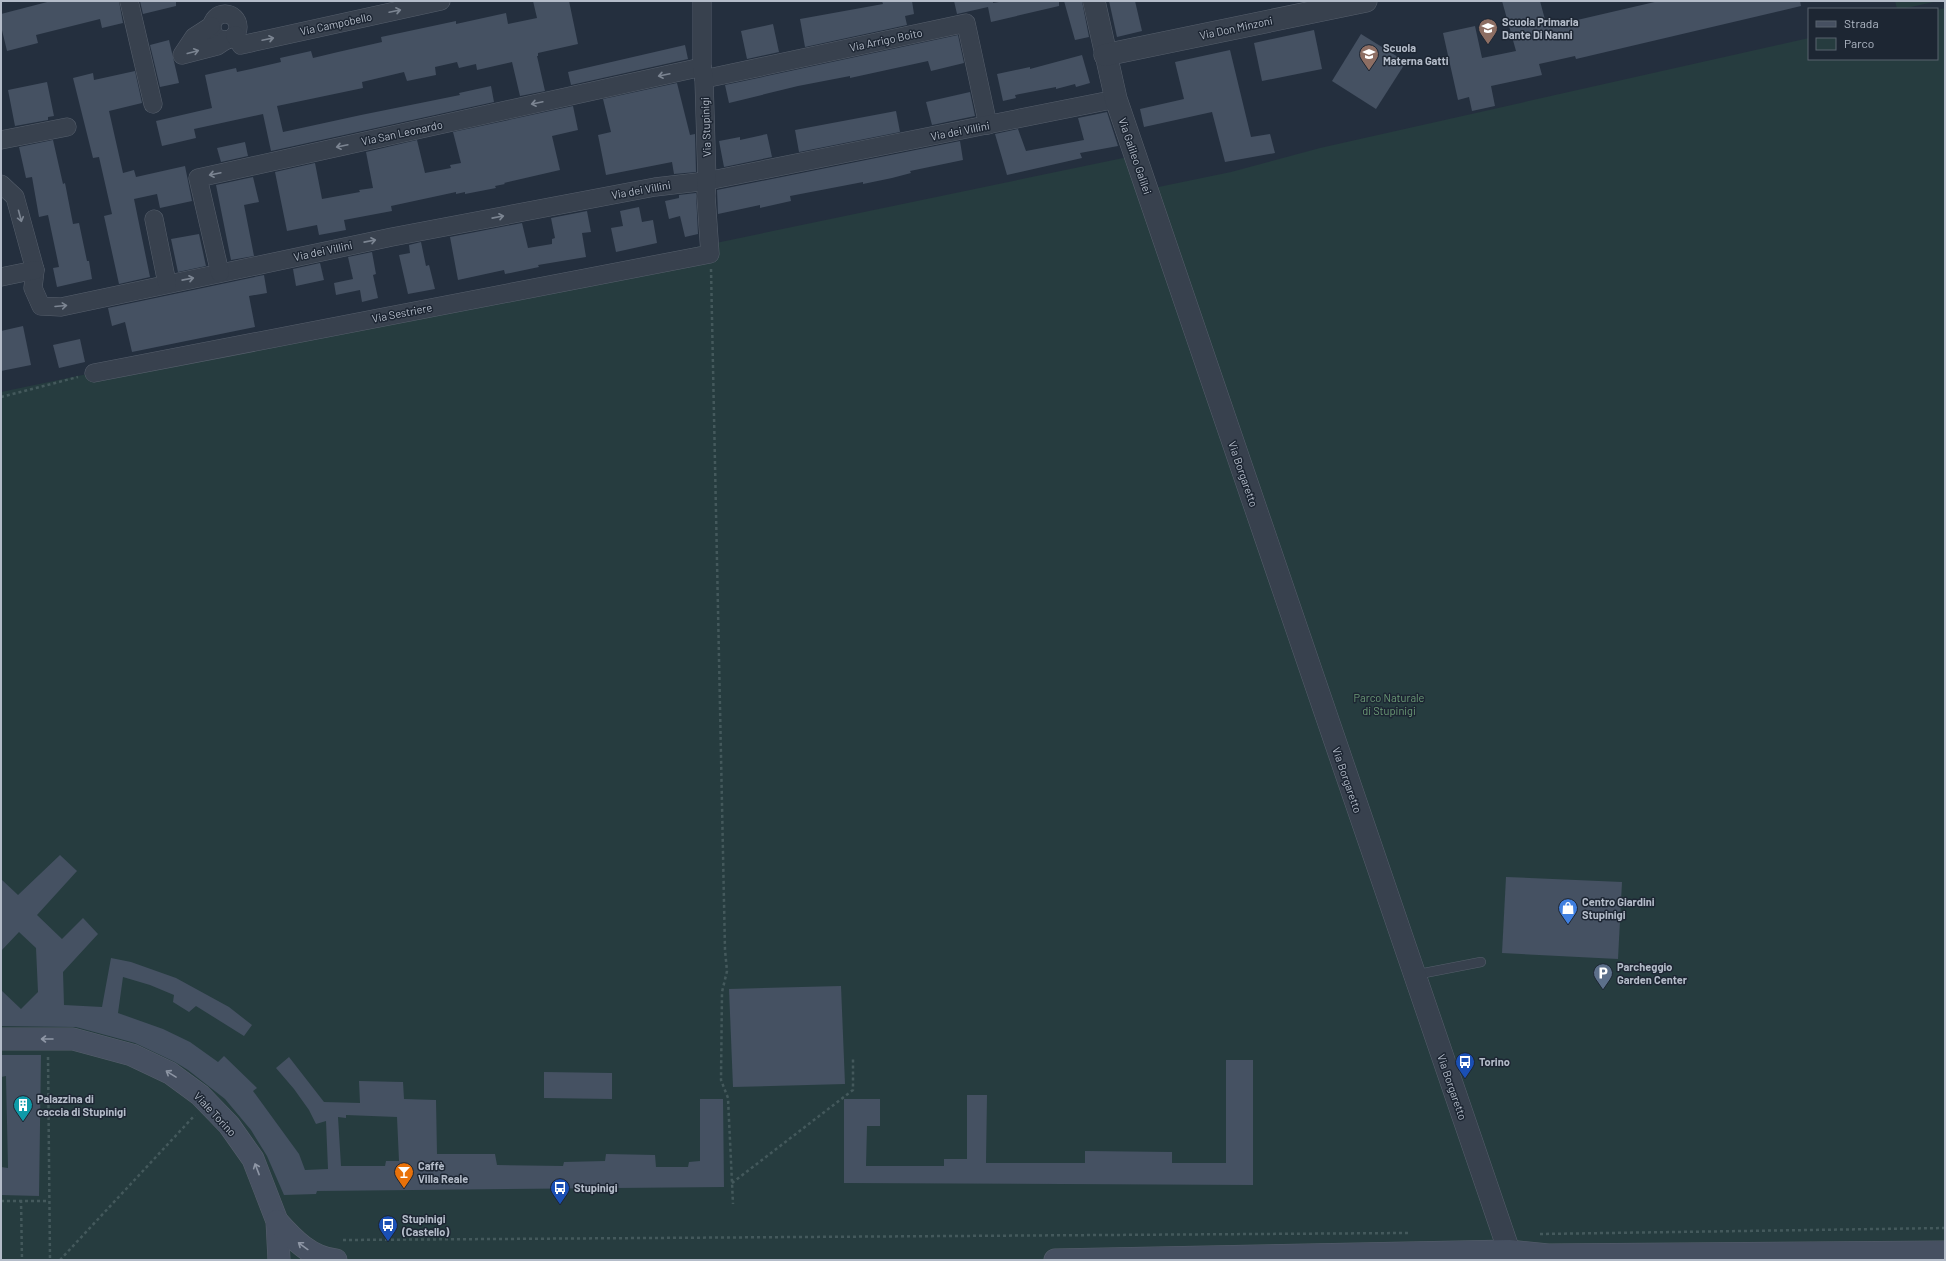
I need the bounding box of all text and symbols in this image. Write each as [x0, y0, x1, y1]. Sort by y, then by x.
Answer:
one-way arrow [388, 7, 401, 15]
legend [1808, 8, 1938, 60]
street label: Via Campobello [299, 10, 373, 37]
street label: Via Don Minzoni [1198, 13, 1274, 42]
place label: Scuola Primaria Dante Di Nanni [1502, 15, 1579, 41]
text: Strada [1844, 16, 1879, 30]
school or university icon: Scuola Primaria Dante Di Nanni [1477, 17, 1499, 45]
street label: Via Arrigo Boito [848, 25, 924, 54]
one-way arrow [261, 35, 274, 43]
text: Parco [1844, 36, 1874, 50]
place label: Scuola Materna Gatti [1383, 41, 1449, 67]
school or university icon: Scuola Materna Gatti [1358, 43, 1380, 71]
one-way arrow [186, 48, 199, 55]
one-way arrow [658, 72, 671, 80]
street label: Via Stupinigi [698, 97, 713, 157]
one-way arrow [531, 100, 544, 108]
street label: Via Galileo Galilei [1116, 116, 1155, 196]
street label: Via San Leonardo [360, 118, 444, 147]
street label: Via dei Villini [929, 118, 991, 143]
one-way arrow [336, 143, 349, 151]
one-way arrow [209, 170, 222, 178]
street label: Via dei Villini [610, 178, 672, 201]
one-way arrow [17, 209, 24, 222]
one-way arrow [491, 213, 504, 221]
one-way arrow [363, 237, 376, 245]
street label: Via dei Villini [292, 238, 354, 263]
one-way arrow [181, 275, 194, 283]
street label: Via Sestriere [371, 300, 433, 325]
one-way arrow [54, 302, 67, 309]
street label: Via Borgaretto [1226, 439, 1261, 509]
park label: Parco Naturale di Stupinigi [1354, 691, 1425, 717]
street label: Via Borgaretto [1330, 745, 1365, 815]
place label: Centro Giardini Stupinigi [1582, 895, 1655, 921]
shop icon: Centro Giardini Stupinigi [1557, 897, 1579, 925]
place label: Parcheggio Garden Center [1617, 960, 1688, 986]
parking icon: Parcheggio Garden Center [1592, 962, 1614, 990]
one-way arrow [41, 1035, 54, 1043]
bus stop icon: Torino [1454, 1051, 1476, 1079]
street label: Via Borgaretto [1435, 1052, 1470, 1122]
place label: Torino [1479, 1055, 1510, 1068]
one-way arrow [166, 1070, 177, 1078]
street label: Viale Torino [192, 1089, 239, 1138]
place label: Palazzina di caccia di Stupinigi [37, 1092, 126, 1118]
building icon: Palazzina di caccia di Stupinigi [12, 1094, 34, 1122]
place label: Caffè Villa Reale [418, 1159, 468, 1185]
bar icon: Caffè Villa Reale [393, 1161, 415, 1189]
one-way arrow [252, 1163, 260, 1175]
bus stop icon: Stupinigi [549, 1177, 571, 1205]
place label: Stupinigi [574, 1181, 618, 1194]
place label: Stupinigi (Castello) [401, 1212, 449, 1238]
bus stop icon: Stupinigi (Castello) [377, 1214, 399, 1242]
one-way arrow [298, 1242, 309, 1250]

